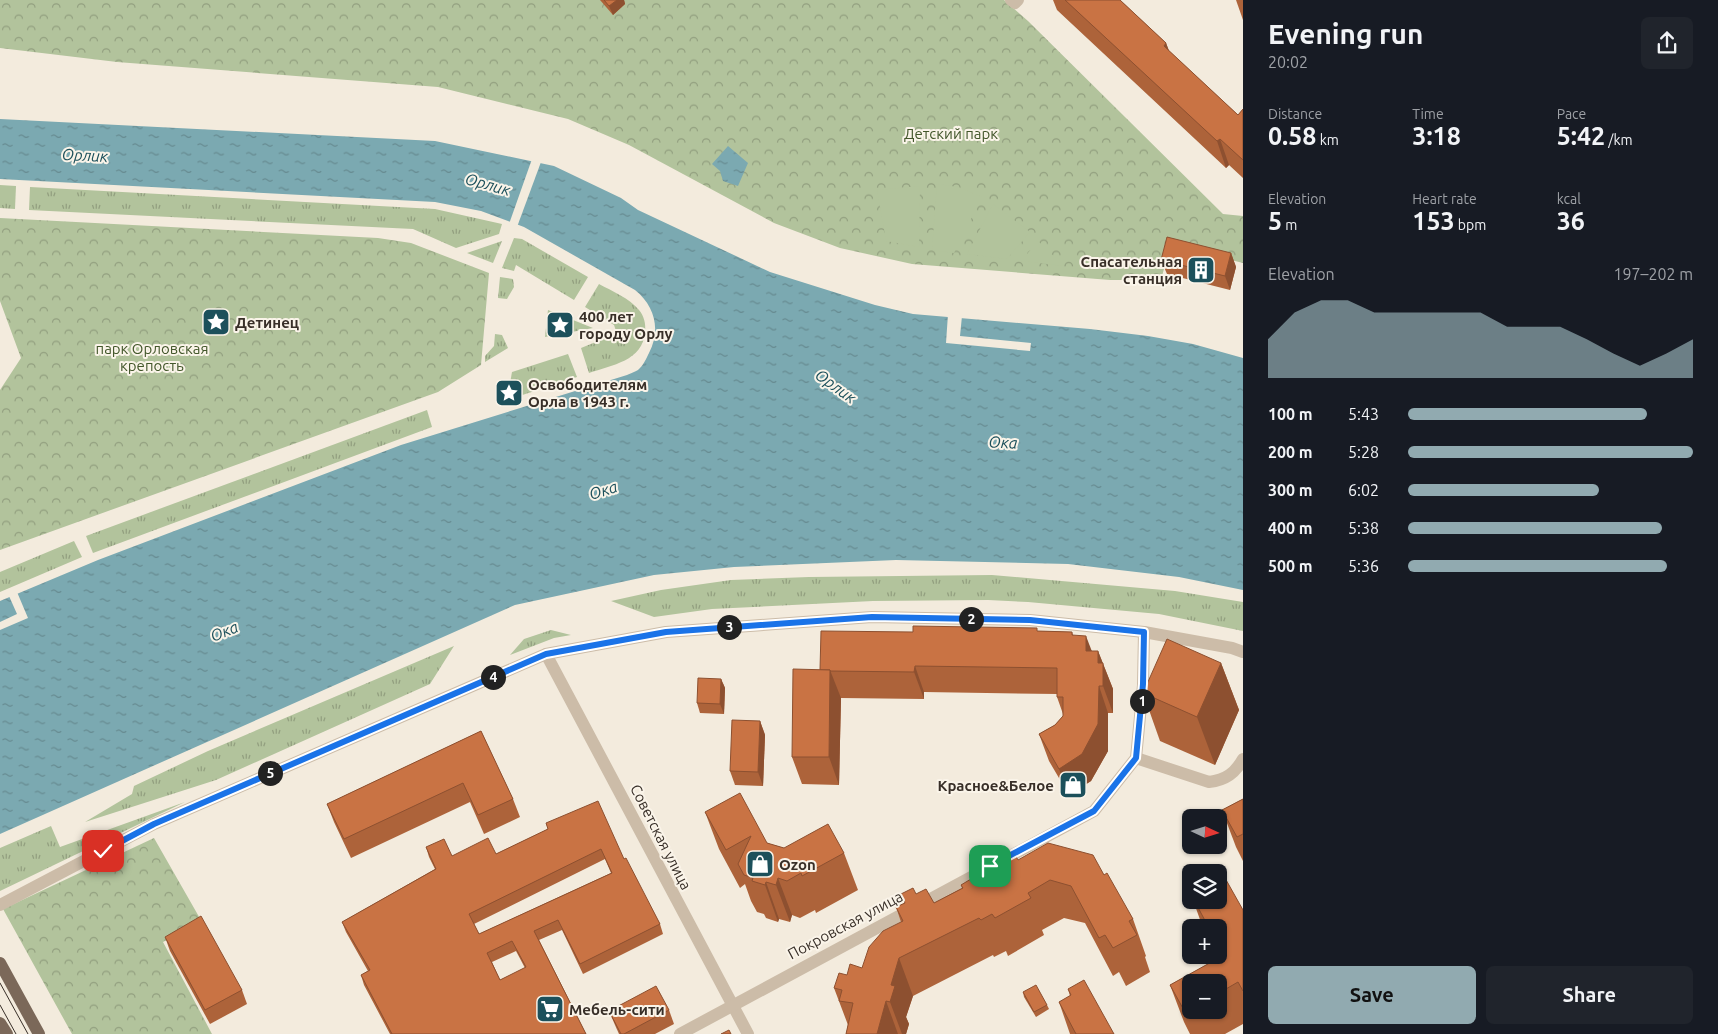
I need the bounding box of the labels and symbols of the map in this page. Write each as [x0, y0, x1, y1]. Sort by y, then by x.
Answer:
park label: Детский парк [904, 125, 998, 142]
water label: Орлик [61, 145, 109, 165]
water label: Орлик [463, 169, 513, 199]
place label: Спасательная станция [1081, 253, 1182, 287]
building icon: Спасательная станция [1186, 255, 1216, 285]
place icon: Детинец [201, 307, 231, 337]
place label: 400 лет городу Орлу [579, 308, 672, 342]
place icon: 400 лет городу Орлу [545, 310, 575, 340]
place label: Детинец [235, 314, 299, 331]
park label: парк Орловская крепость [96, 340, 208, 374]
water label: Орлик [812, 365, 861, 407]
place label: Освободителям Орла в 1943 г. [528, 376, 647, 410]
place icon: Освободителям Орла в 1943 г. [494, 378, 524, 408]
water label: Ока [988, 432, 1018, 452]
water label: Ока [587, 477, 620, 503]
pin: 2 [958, 606, 984, 632]
pin: 3 [716, 614, 742, 640]
water label: Ока [207, 617, 241, 645]
pin: 4 [480, 664, 506, 690]
pin: 1 [1130, 688, 1154, 714]
pin: 5 [258, 760, 282, 786]
shop icon: Красное&Белое [1058, 770, 1088, 800]
place label: Красное&Белое [937, 777, 1054, 794]
street label: Советская улица [627, 781, 695, 893]
north arrow [1182, 809, 1228, 854]
pin [82, 830, 124, 872]
pin [969, 845, 1011, 887]
shop icon: Ozon [745, 849, 775, 879]
place label: Ozon [779, 856, 816, 873]
street label: Покровская улица [785, 888, 905, 962]
supermarket icon: Мебель-сити [535, 994, 565, 1024]
place label: Мебель-сити [569, 1001, 665, 1018]

